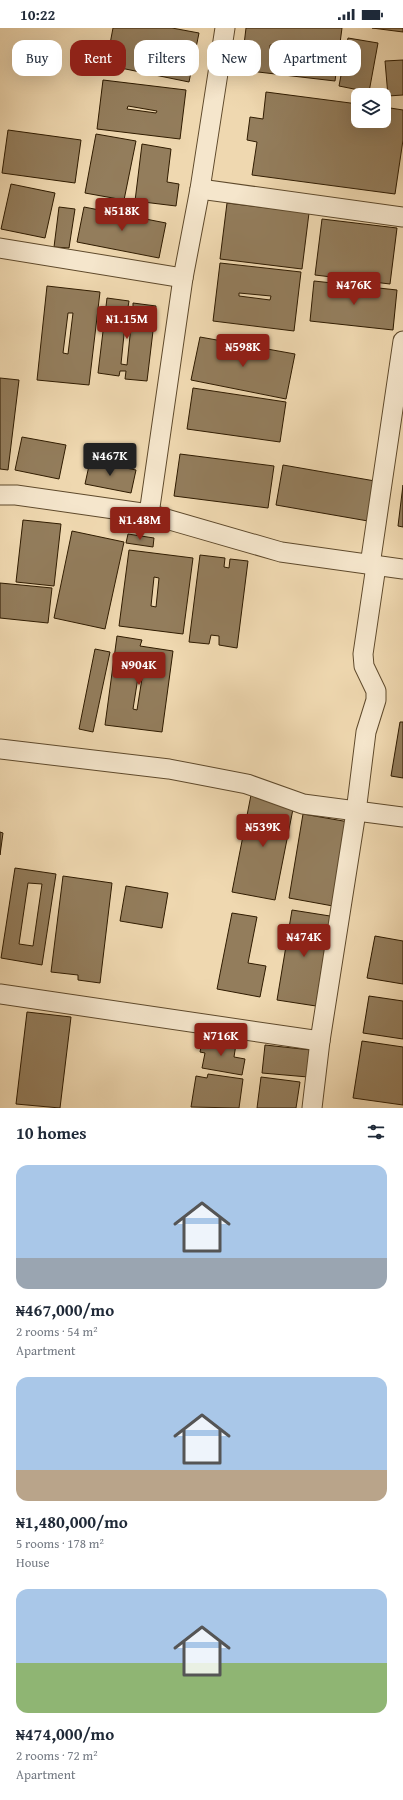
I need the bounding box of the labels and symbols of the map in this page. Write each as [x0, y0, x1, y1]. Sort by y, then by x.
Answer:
pin: ₦518K [94, 198, 150, 232]
pin: ₦476K [326, 272, 382, 306]
pin: ₦1.15M [94, 306, 160, 340]
pin: ₦598K [215, 334, 271, 368]
pin: ₦467K [82, 443, 138, 477]
pin: ₦1.48M [107, 507, 173, 541]
pin: ₦904K [111, 652, 167, 686]
pin: ₦539K [235, 814, 291, 848]
pin: ₦474K [276, 924, 332, 958]
pin: ₦716K [193, 1023, 249, 1057]

